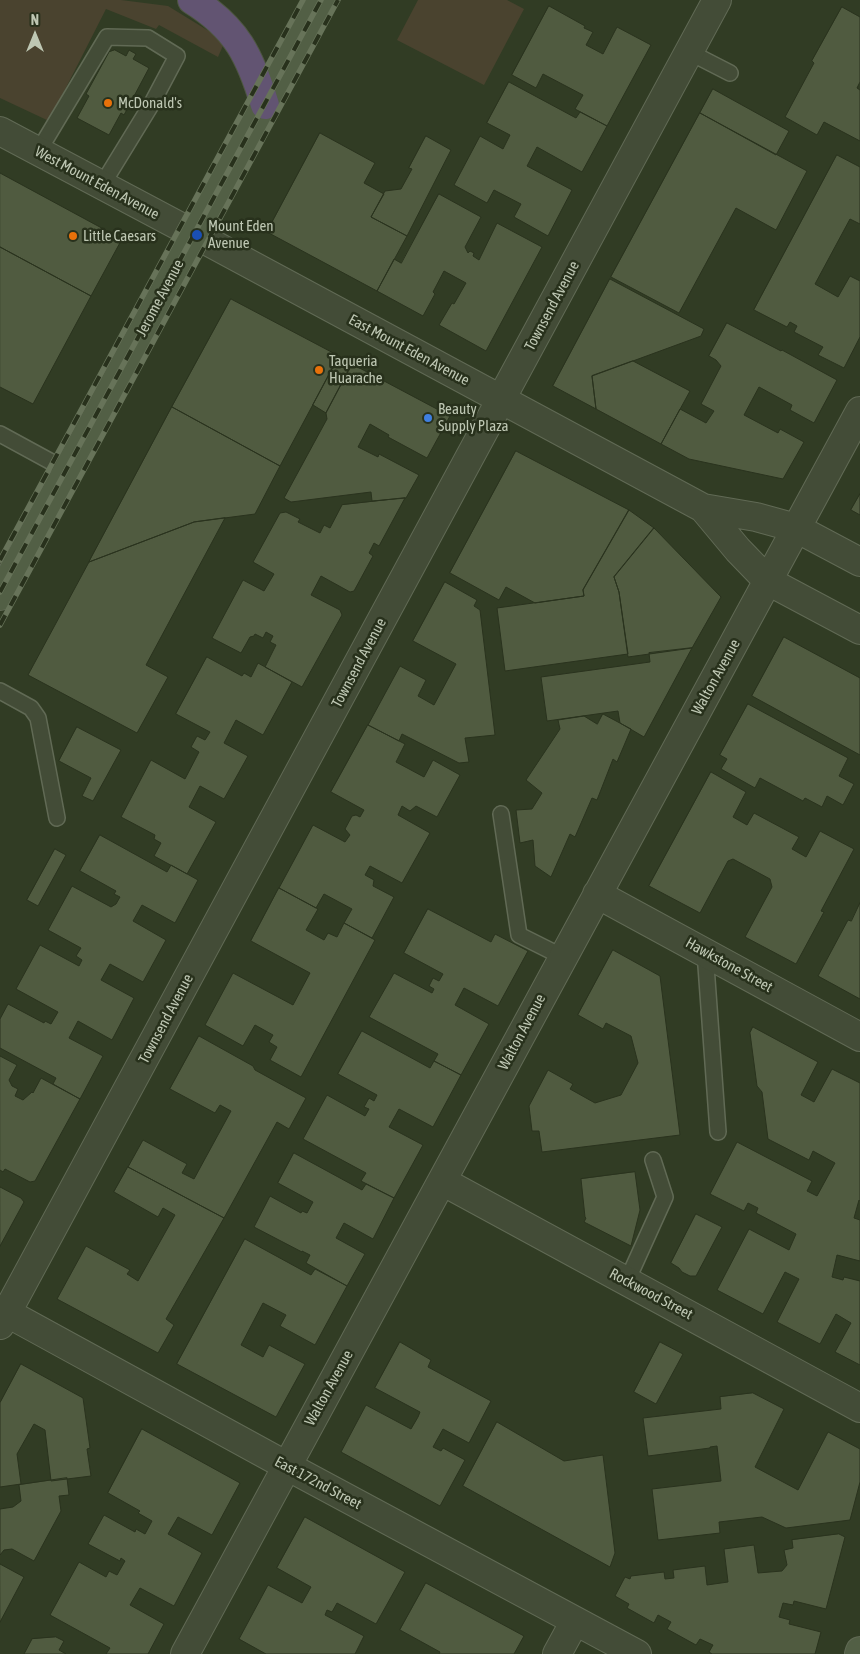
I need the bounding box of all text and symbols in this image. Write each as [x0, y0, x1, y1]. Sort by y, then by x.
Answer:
north arrow [10, 10, 60, 60]
text: N [31, 12, 39, 28]
place label: McDonald's [118, 94, 182, 112]
marker: McDonald's [102, 97, 114, 109]
street label: West Mount Eden Avenue [32, 143, 162, 223]
place label: Mount Eden Avenue [208, 217, 274, 252]
place label: Little Caesars [83, 227, 156, 245]
marker: Mount Eden Avenue [190, 228, 204, 242]
marker: Little Caesars [67, 230, 79, 242]
street label: Jerome Avenue [132, 257, 188, 339]
street label: Townsend Avenue [521, 258, 583, 354]
street label: East Mount Eden Avenue [346, 311, 472, 389]
place label: Taqueria Huarache [329, 352, 383, 387]
marker: Taqueria Huarache [313, 364, 325, 376]
place label: Beauty Supply Plaza [438, 400, 508, 435]
marker: Beauty Supply Plaza [422, 412, 434, 424]
street label: Townsend Avenue [328, 615, 390, 711]
street label: Walton Avenue [688, 636, 744, 718]
street label: Hawkstone Street [682, 934, 776, 996]
street label: Townsend Avenue [135, 971, 197, 1067]
street label: Walton Avenue [494, 991, 550, 1073]
street label: Rockwood Street [606, 1265, 696, 1323]
street label: Walton Avenue [301, 1347, 357, 1429]
street label: East 172nd Street [272, 1453, 364, 1513]

